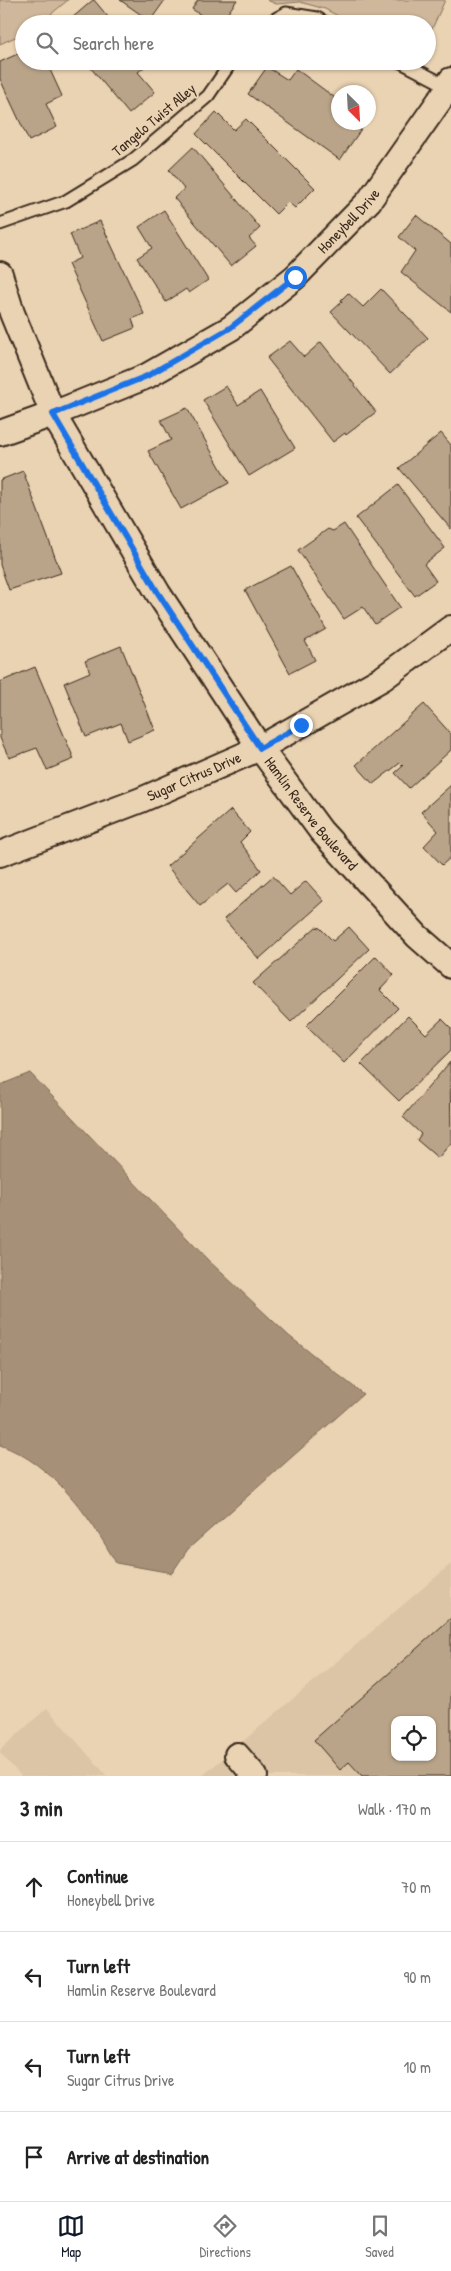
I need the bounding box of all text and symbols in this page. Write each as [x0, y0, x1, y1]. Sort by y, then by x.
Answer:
search box [15, 15, 436, 70]
icon: search [33, 29, 61, 57]
text: Search here [73, 30, 154, 56]
street label: Tangelo Twist Alley [107, 78, 200, 161]
north arrow [331, 85, 376, 130]
street label: Honeybell Drive [313, 184, 385, 258]
route start [284, 266, 307, 289]
route end [290, 714, 313, 737]
street label: Sugar Citrus Drive [144, 746, 244, 806]
street label: Hamlin Reserve Boulevard [260, 752, 363, 875]
map controls [391, 1716, 436, 1761]
button: locate [391, 1716, 436, 1761]
text: 3 min [20, 1794, 63, 1823]
text: Walk · 170 m [358, 1798, 431, 1820]
text: Continue [67, 1863, 128, 1889]
icon: ahead [20, 1873, 48, 1901]
text: 70 m [401, 1876, 431, 1898]
text: Honeybell Drive [67, 1889, 155, 1911]
text: Turn left [67, 1953, 130, 1979]
icon: left [20, 1963, 48, 1991]
text: 90 m [403, 1966, 431, 1988]
text: Hamlin Reserve Boulevard [67, 1979, 216, 2001]
text: Turn left [67, 2043, 130, 2069]
icon: left [20, 2053, 48, 2081]
text: 10 m [403, 2056, 431, 2078]
text: Sugar Citrus Drive [67, 2069, 174, 2091]
icon: arrive [20, 2143, 48, 2171]
text: Arrive at destination [67, 2144, 209, 2170]
tab: Map [57, 2212, 85, 2261]
tab: Directions [199, 2212, 251, 2261]
tab: Saved [365, 2212, 394, 2261]

